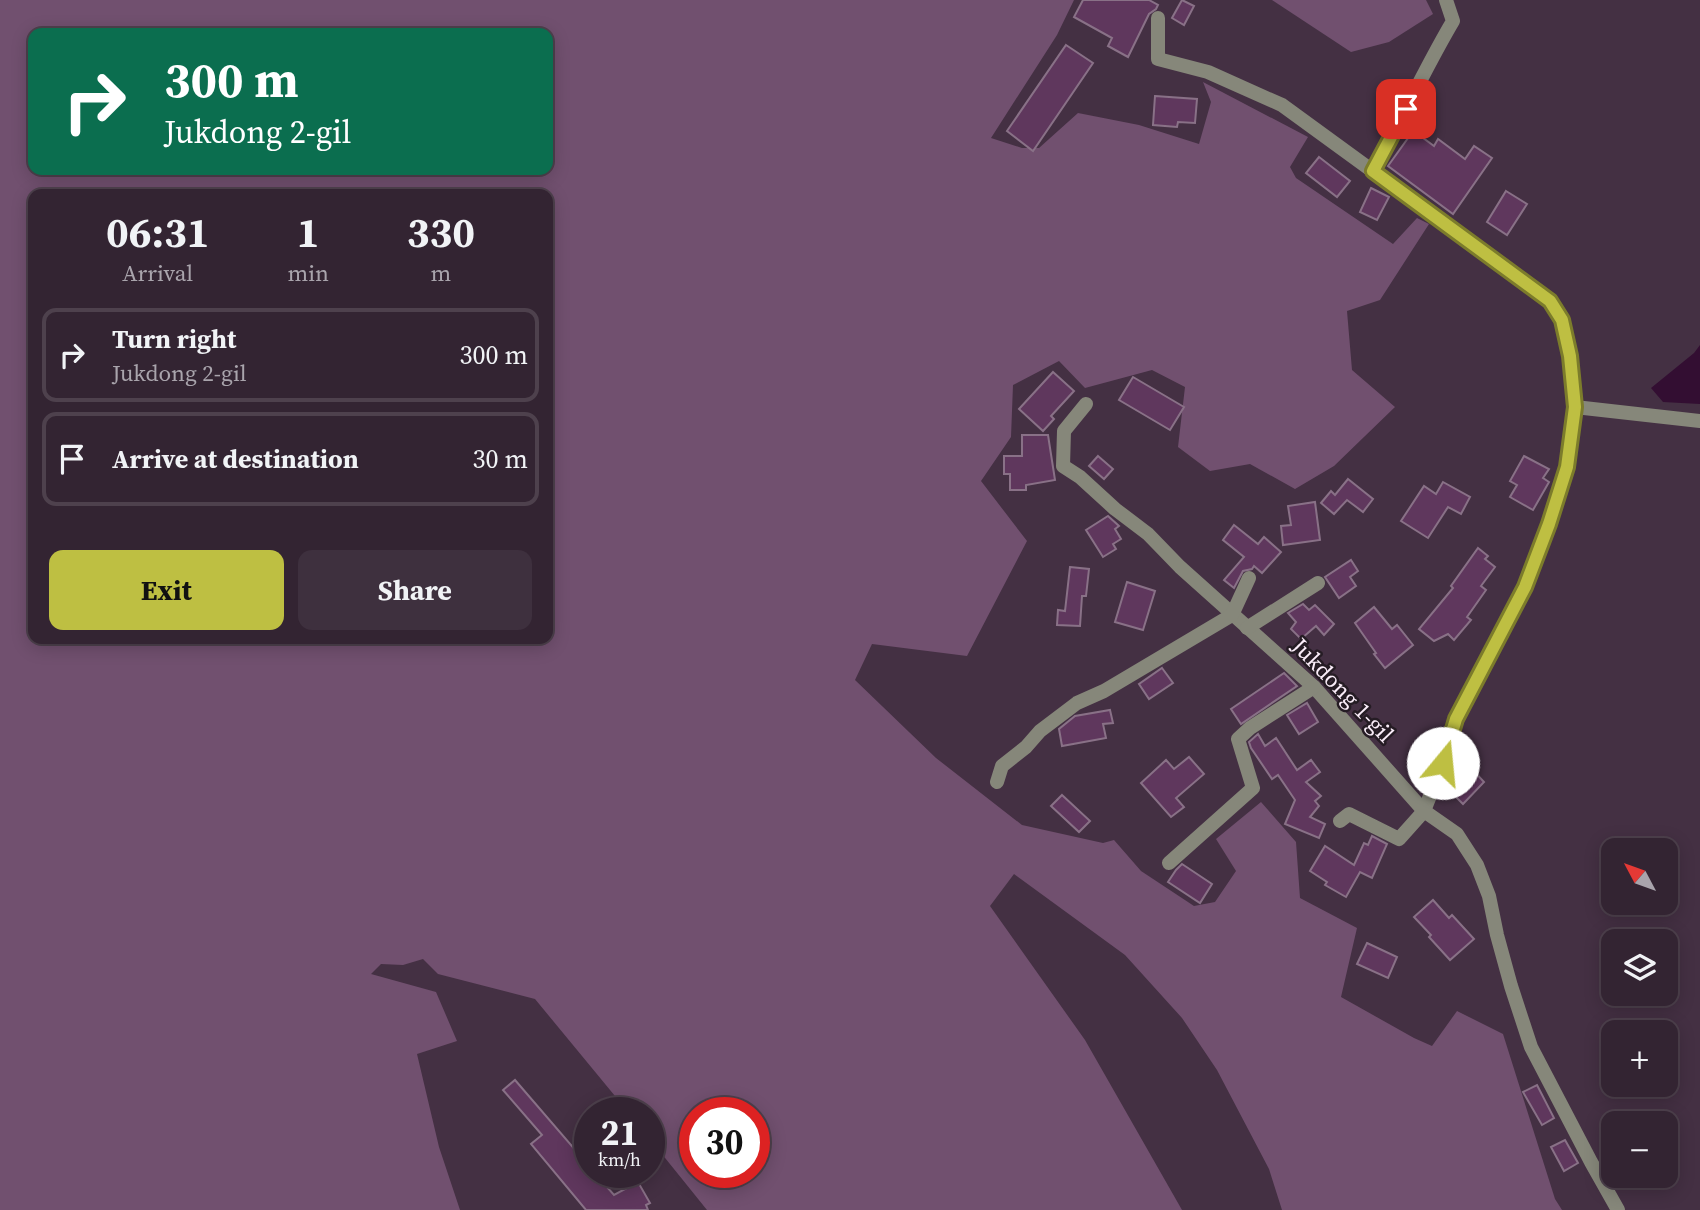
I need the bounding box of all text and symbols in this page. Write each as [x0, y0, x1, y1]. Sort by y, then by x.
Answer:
text: 300 m [164, 46, 299, 113]
icon: right [49, 56, 140, 147]
pin [1376, 79, 1436, 139]
icon: arrive [1387, 90, 1425, 128]
text: Jukdong 2-gil [164, 110, 351, 154]
text: 06:31 [106, 203, 210, 261]
text: 1 [297, 203, 320, 261]
text: 330 [407, 203, 475, 261]
text: Arrival [122, 257, 193, 289]
text: min [287, 257, 329, 289]
text: m [431, 257, 451, 289]
text: Turn right [112, 321, 236, 357]
icon: right [53, 336, 91, 374]
text: 300 m [460, 337, 528, 373]
text: Jukdong 2-gil [112, 357, 247, 389]
icon: arrive [53, 440, 91, 478]
text: Arrive at destination [112, 441, 359, 477]
text: 30 m [473, 441, 528, 477]
button: Exit [49, 550, 284, 630]
button: Share [298, 550, 532, 630]
street label: Jukdong 1-gil [1284, 630, 1401, 750]
position arrow [1406, 726, 1480, 800]
north arrow [1601, 838, 1678, 915]
map controls [1601, 838, 1678, 1188]
button: layers [1601, 929, 1678, 1006]
button: + [1601, 1020, 1678, 1097]
speed limit sign: 30 [679, 1097, 770, 1188]
text: 21 [601, 1109, 638, 1157]
button: − [1601, 1111, 1678, 1188]
text: km/h [598, 1147, 641, 1172]

